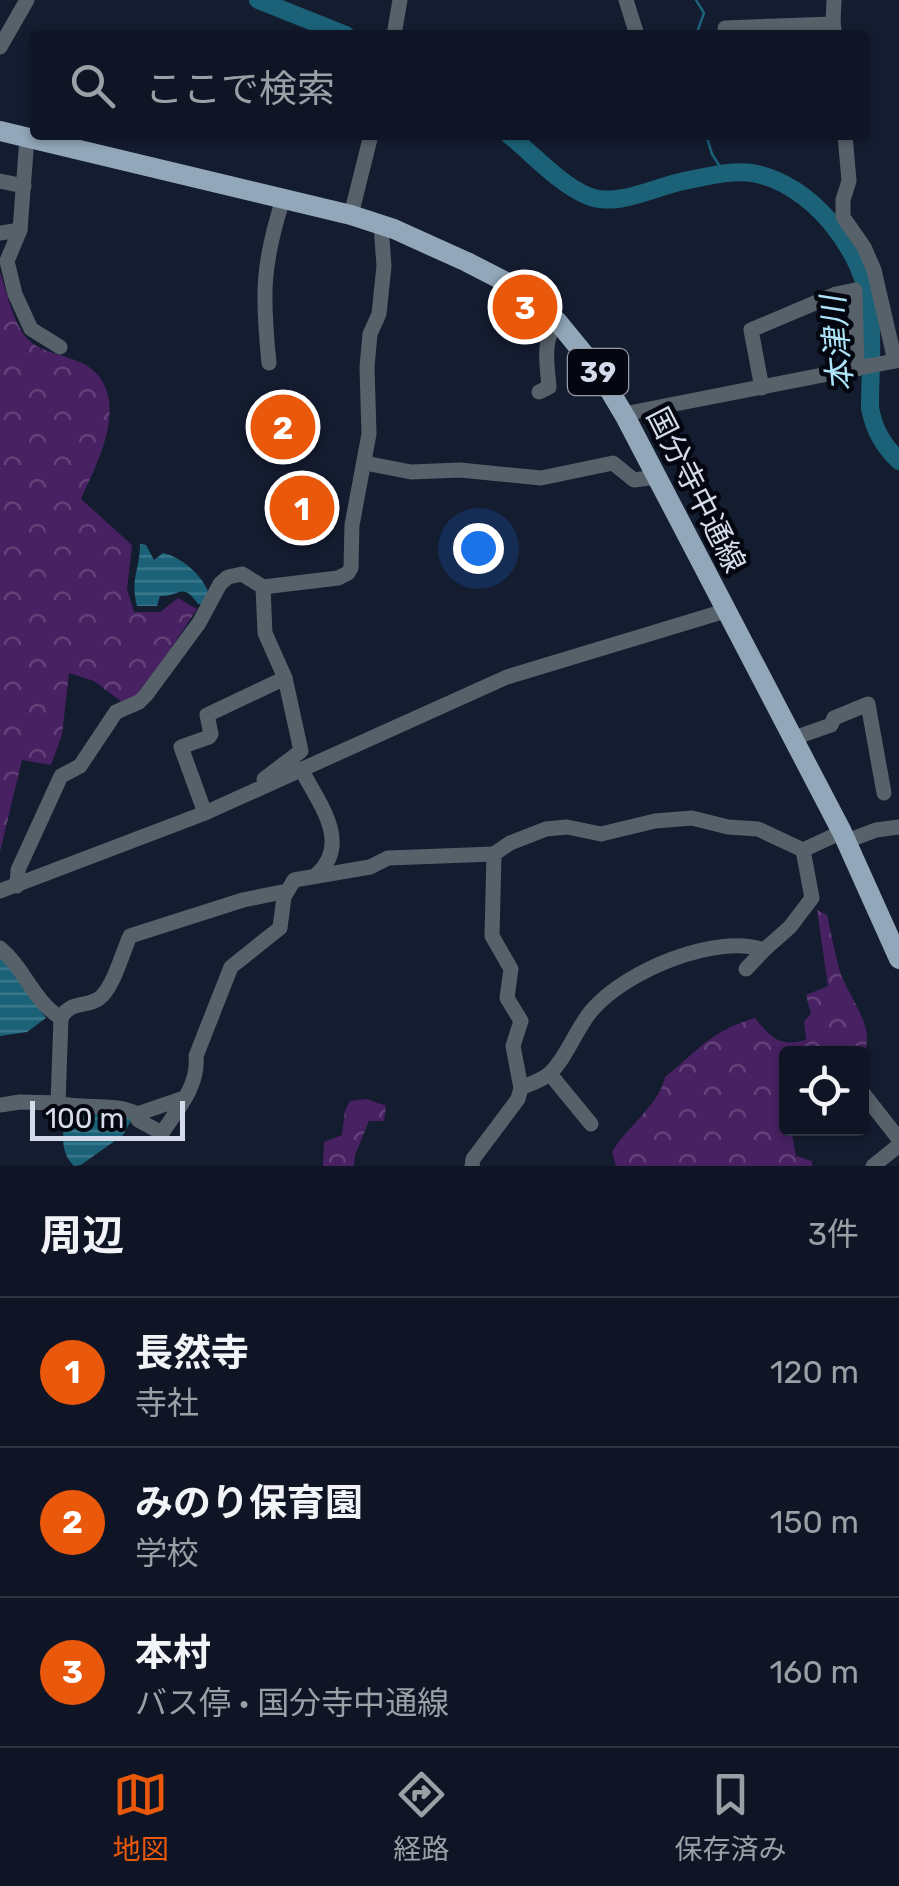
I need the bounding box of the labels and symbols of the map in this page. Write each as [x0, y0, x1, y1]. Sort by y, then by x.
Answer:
pin: 3 [492, 270, 558, 344]
water label: 本津川 [814, 292, 860, 393]
road number: 39 [568, 349, 628, 395]
pin: 2 [250, 390, 316, 464]
street label: 国分寺中通線 [639, 402, 753, 578]
pin: 1 [270, 470, 334, 546]
your location [453, 523, 504, 574]
scale bar [30, 1096, 185, 1140]

